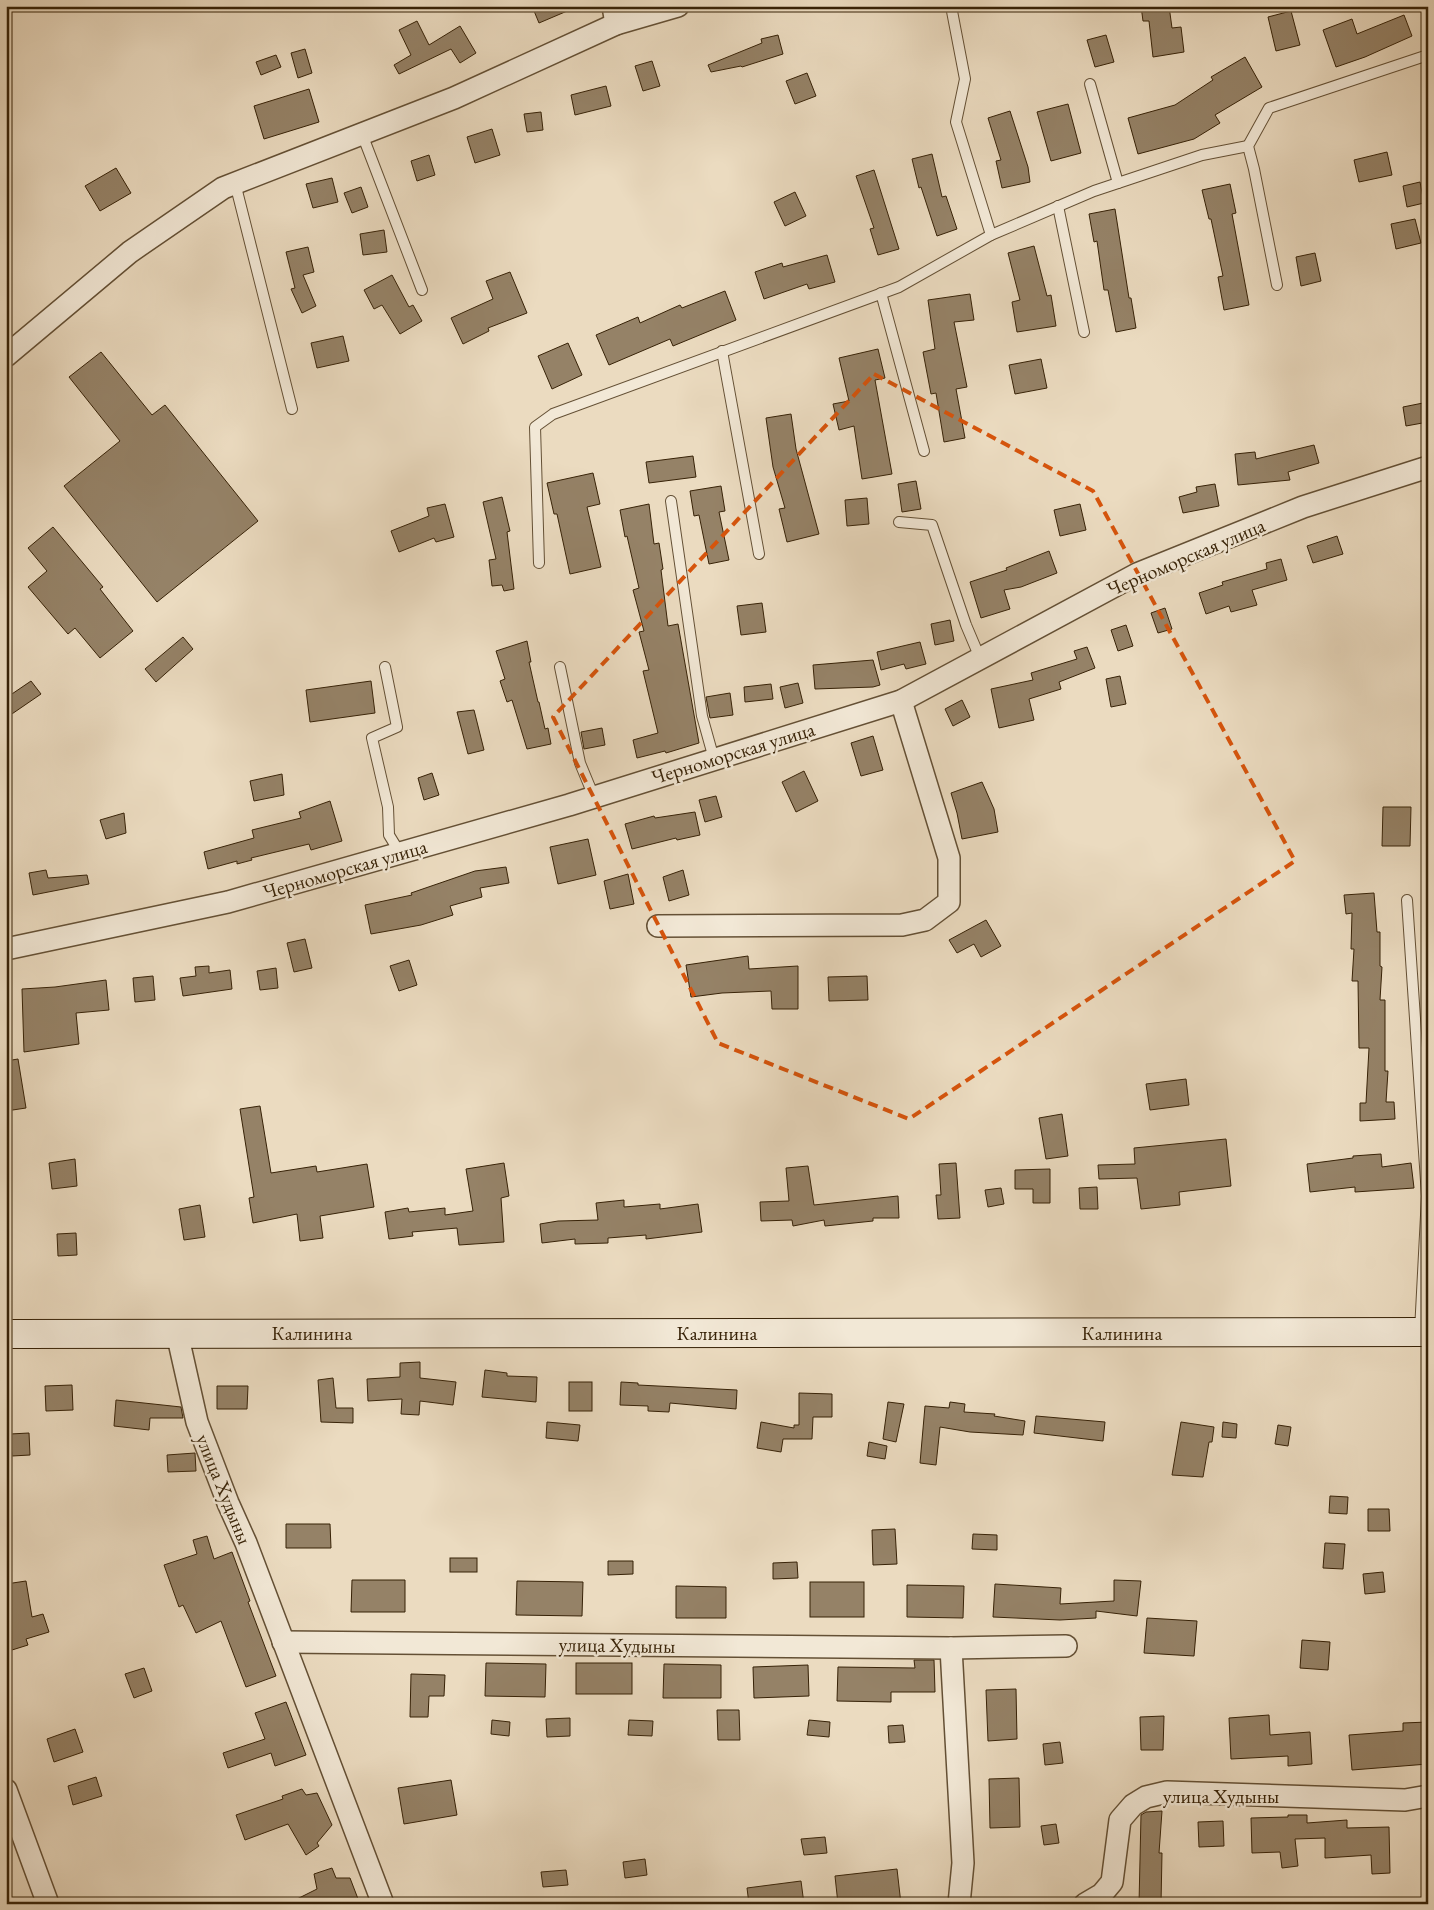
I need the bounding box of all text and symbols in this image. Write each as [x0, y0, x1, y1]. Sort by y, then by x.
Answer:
street label: Черноморская улица [1103, 512, 1269, 602]
street label: Черноморская улица [648, 716, 818, 790]
street label: Черноморская улица [260, 833, 430, 905]
street label: Калинина [272, 1320, 352, 1346]
street label: Калинина [677, 1320, 757, 1346]
street label: Калинина [1082, 1320, 1162, 1346]
street label: улица Худыны [190, 1430, 258, 1548]
street label: улица Худыны [558, 1631, 676, 1659]
street label: улица Худыны [1163, 1783, 1279, 1809]

